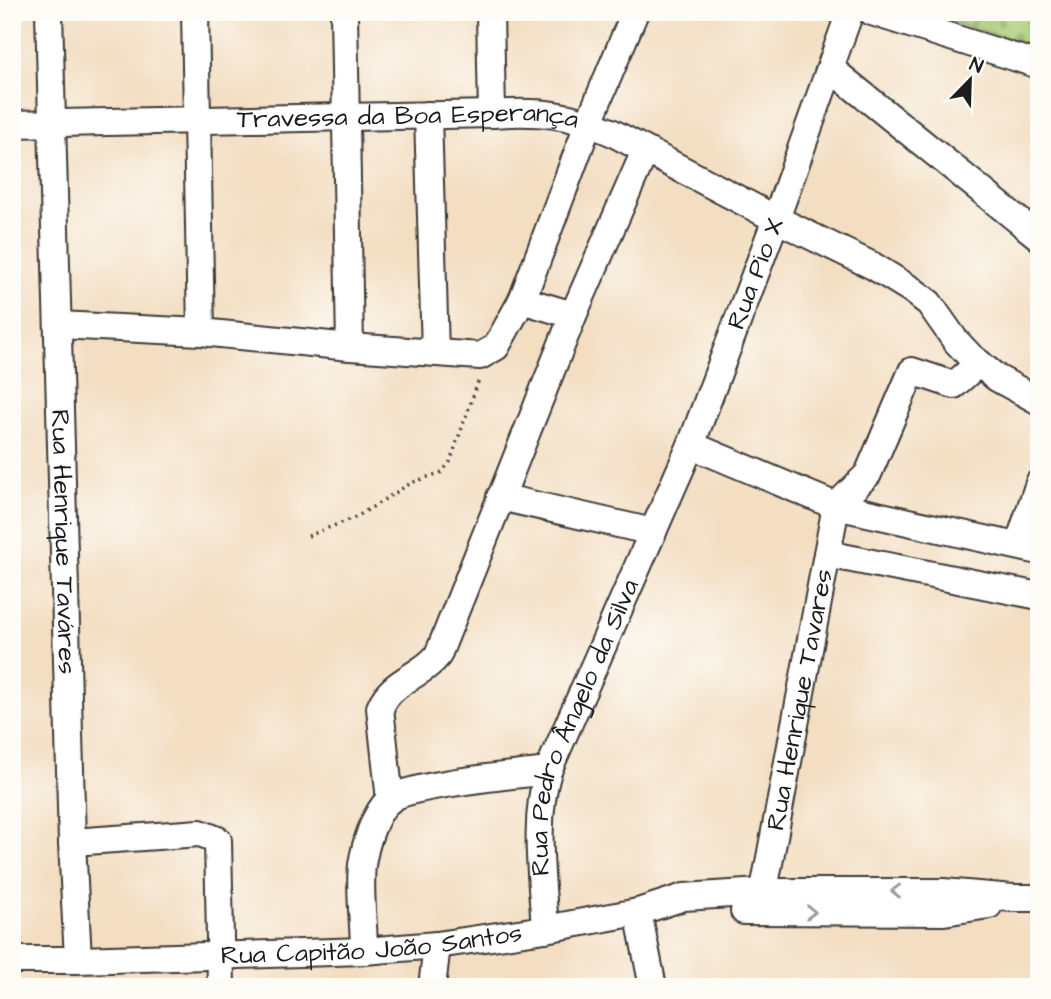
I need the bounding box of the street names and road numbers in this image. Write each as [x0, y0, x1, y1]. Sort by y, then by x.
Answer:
street label: Travessa da Boa Esperança [236, 94, 583, 138]
street label: Rua Pio X [718, 213, 793, 335]
street label: Rua Henrique Taváres [42, 409, 85, 675]
street label: Rua Henrique Tavares [758, 566, 842, 833]
street label: Rua Pedro Ângelo da Silva [522, 573, 648, 877]
street label: Rua Capitão João Santos [220, 915, 524, 973]

